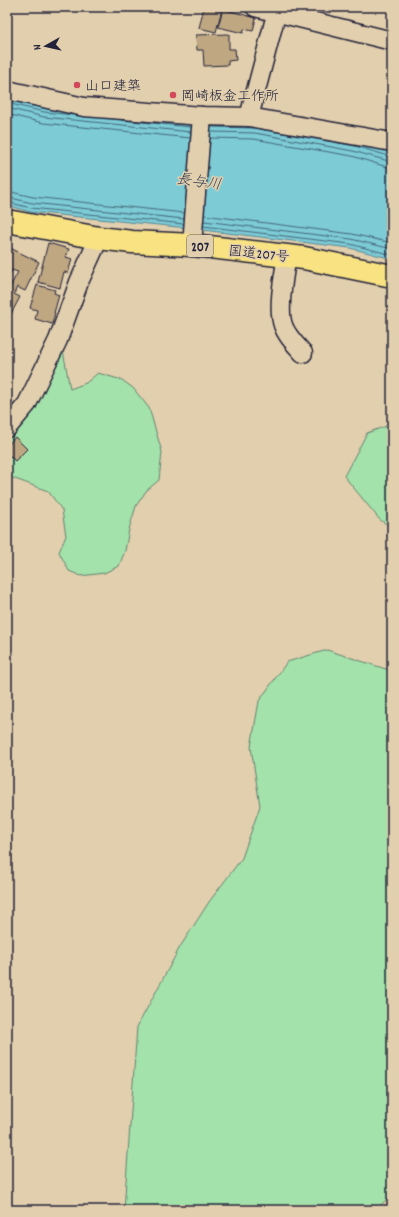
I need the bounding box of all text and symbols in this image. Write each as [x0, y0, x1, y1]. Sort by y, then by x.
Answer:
north arrow [26, 26, 66, 66]
text: N [30, 43, 46, 51]
place label: 山口建築 [85, 77, 141, 97]
marker: 山口建築 [72, 80, 82, 90]
place label: 岡崎板金工作所 [181, 87, 279, 107]
marker: 岡崎板金工作所 [168, 90, 178, 100]
water label: 長与川 [175, 169, 223, 197]
road number: 207 [187, 235, 213, 257]
street label: 国道207号 [227, 242, 290, 268]

